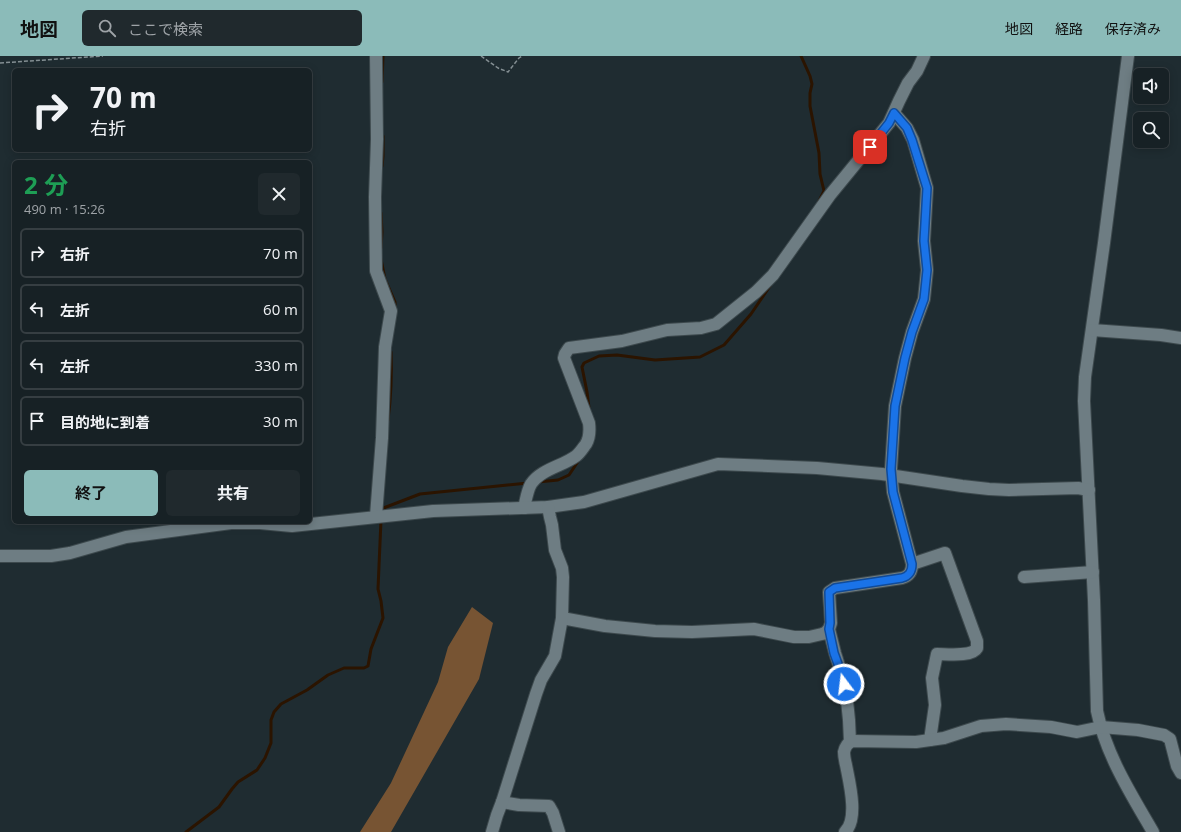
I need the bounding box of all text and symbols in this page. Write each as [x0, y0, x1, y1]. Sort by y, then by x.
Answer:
search box [82, 10, 362, 46]
text: 地図 [20, 16, 58, 42]
icon: search [96, 17, 118, 39]
text: ここで検索 [128, 19, 203, 39]
text: 地図 [1005, 19, 1033, 38]
text: 経路 [1055, 19, 1083, 38]
text: 保存済み [1105, 19, 1161, 38]
map controls [1133, 68, 1169, 148]
button: sound [1133, 68, 1169, 104]
text: 70 m [90, 78, 157, 116]
icon: right [24, 84, 76, 136]
button: search [1133, 112, 1169, 148]
text: 右折 [90, 116, 126, 140]
pin [853, 130, 887, 164]
icon: arrive [859, 136, 881, 158]
text: 2 分 [24, 168, 68, 201]
button: close [258, 173, 300, 215]
text: 490 m · 15:26 [24, 200, 105, 218]
icon: right [26, 242, 48, 264]
text: 70 m [263, 243, 298, 263]
text: 右折 [60, 244, 90, 264]
icon: left [26, 298, 48, 320]
text: 60 m [263, 299, 298, 319]
text: 左折 [60, 300, 90, 320]
icon: left [26, 354, 48, 376]
text: 330 m [254, 355, 298, 375]
text: 左折 [60, 356, 90, 376]
icon: arrive [26, 410, 48, 432]
text: 30 m [263, 411, 298, 431]
text: 目的地に到着 [60, 412, 150, 432]
button: 終了 [24, 470, 158, 516]
button: 共有 [166, 470, 300, 516]
position arrow [823, 663, 865, 705]

